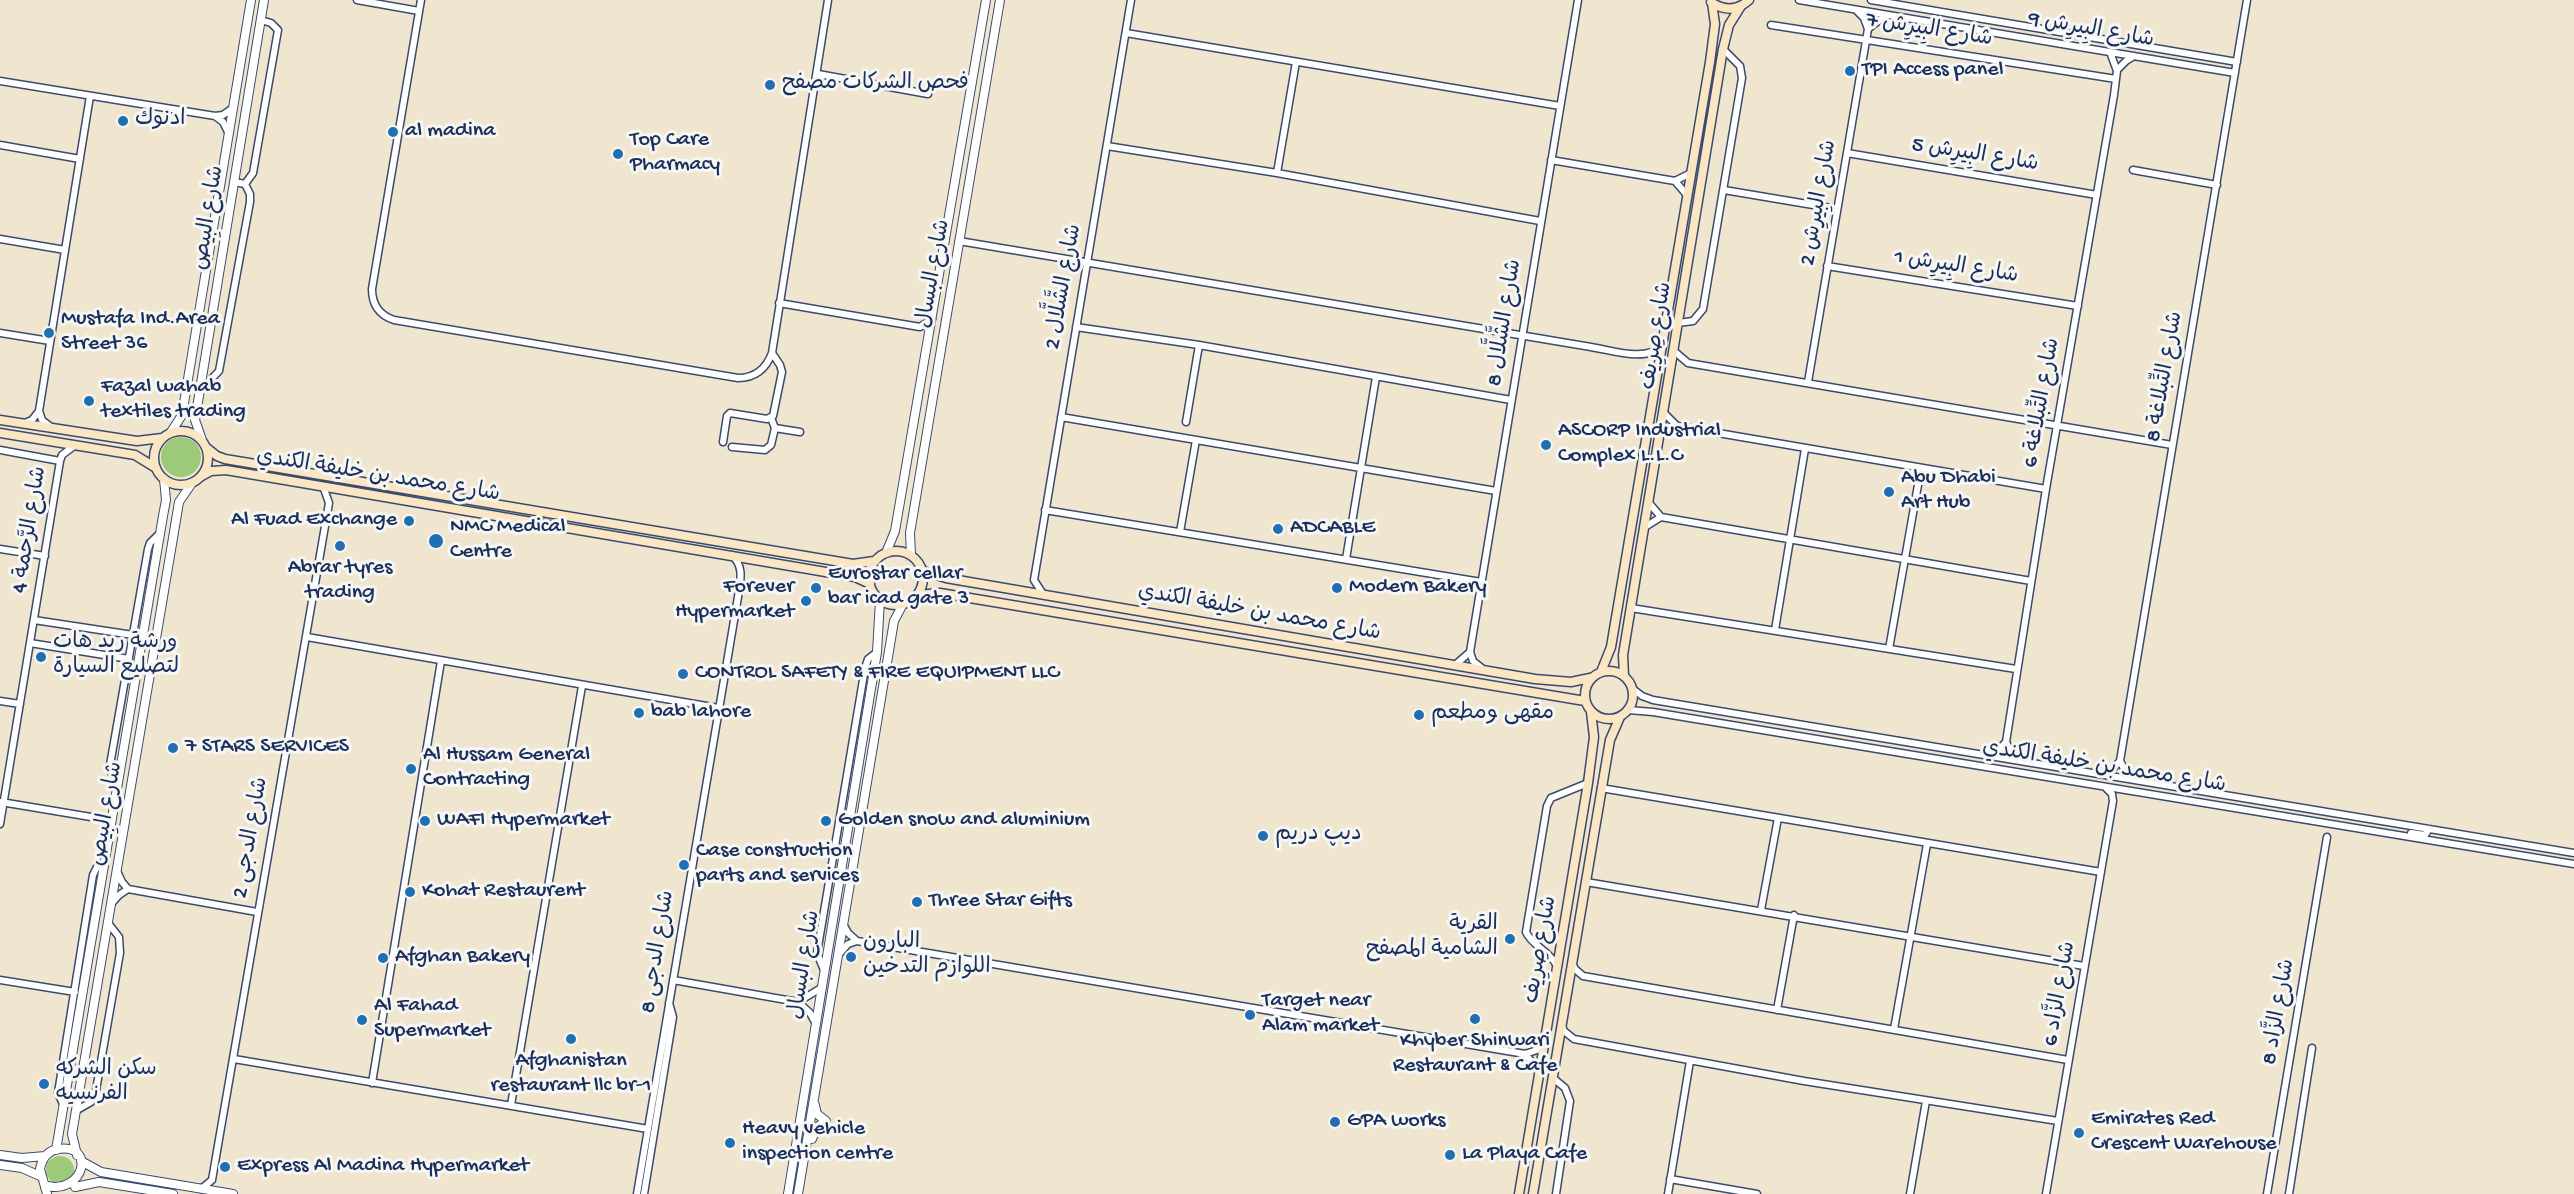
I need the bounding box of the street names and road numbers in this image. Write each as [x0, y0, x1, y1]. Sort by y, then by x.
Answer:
street label: شارع البِيرِش 9 [2026, 7, 2156, 55]
street label: شارع البِيرِش 7 [1864, 8, 1994, 54]
street label: شارع البِيرِش 5 [1910, 133, 2040, 179]
street label: شارع البِيرِش 2 [1796, 138, 1844, 268]
street label: شارع البِيص [189, 164, 231, 272]
street label: شارع البسال [912, 218, 958, 330]
street label: شارع الشَّلَّال 2 [1041, 222, 1089, 352]
street label: شارع البِيرِش 1 [1892, 245, 2020, 291]
street label: شارع الشَّلَّال 8 [1483, 258, 1529, 388]
street label: شارع صِرِيف [1636, 280, 1680, 392]
street label: شارع التِّبلاغة 8 [2142, 310, 2190, 444]
street label: شارع التِّبلاغة 6 [2019, 336, 2067, 470]
street label: شارع محمد بن خليفة الكندي [254, 445, 502, 509]
street label: شارع الرَّحمة 4 [8, 465, 54, 595]
street label: شارع محمد بن خليفة الكندي [1135, 580, 1383, 648]
street label: شارع محمد بن خليفة الكندي [1980, 736, 2228, 800]
street label: شارع البِيص [86, 760, 130, 868]
street label: شارع الدجى 2 [228, 775, 276, 901]
street label: شارع الدجى 8 [636, 889, 682, 1015]
street label: شارع صِرِيف [1520, 894, 1564, 1006]
street label: شارع البسال [784, 909, 828, 1021]
street label: شارع الزَّاد 6 [2039, 940, 2083, 1048]
street label: شارع الزَّاد 8 [2258, 957, 2302, 1067]

